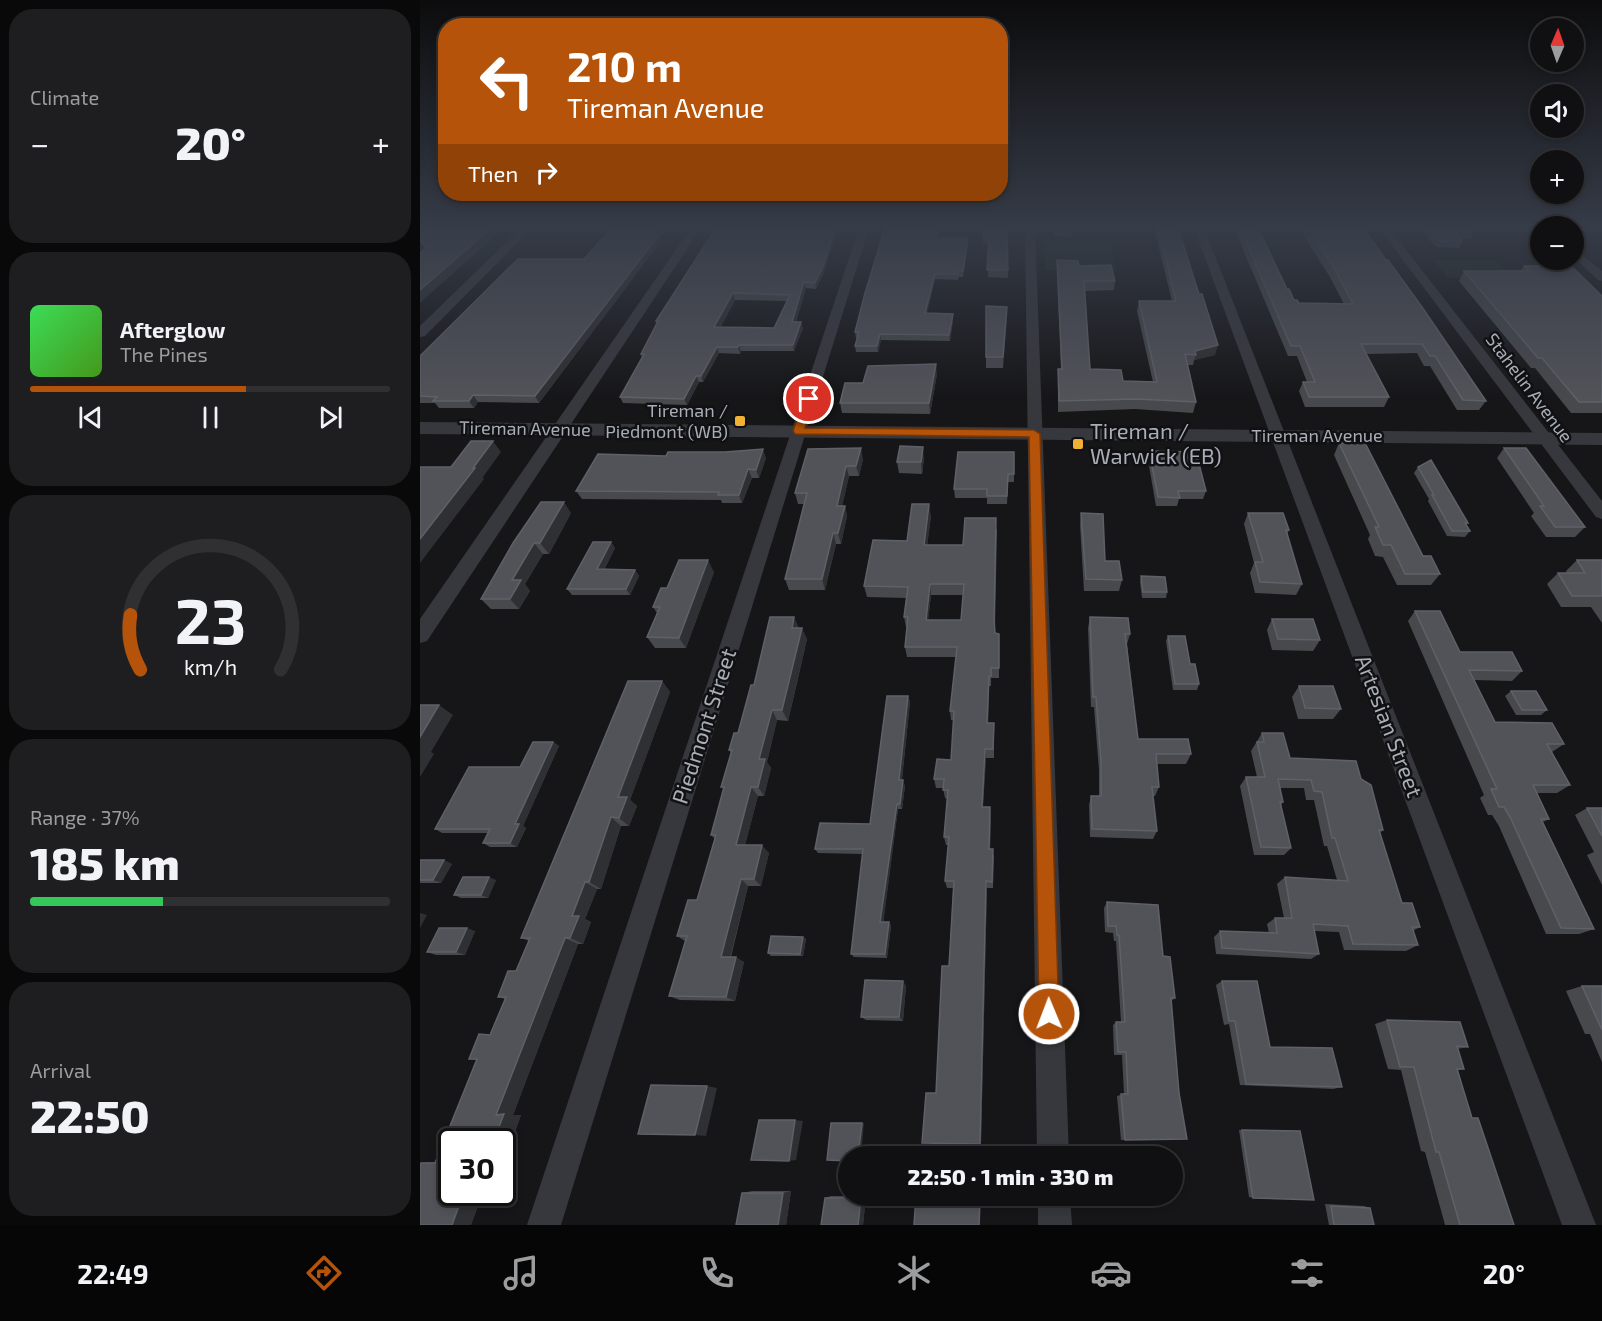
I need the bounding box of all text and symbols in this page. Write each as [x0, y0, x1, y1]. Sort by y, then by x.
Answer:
north arrow [1530, 18, 1584, 72]
map controls [1530, 18, 1584, 270]
text: 210 m [567, 40, 682, 90]
icon: left [468, 42, 546, 120]
button: sound [1530, 84, 1584, 138]
text: Climate [30, 85, 99, 109]
text: Tireman Avenue [567, 91, 764, 123]
text: 20° [175, 115, 246, 169]
text: − [30, 123, 49, 163]
text: + [372, 123, 390, 163]
button: + [1530, 150, 1584, 204]
icon: right [530, 156, 563, 189]
text: Then [468, 160, 518, 186]
button: − [1530, 216, 1584, 270]
text: Afterglow [120, 316, 225, 342]
street label: Stahelin Avenue [1482, 328, 1578, 446]
text: The Pines [120, 342, 208, 366]
pin [783, 373, 834, 424]
icon: arrive [792, 382, 825, 415]
place label: Tireman / Piedmont (WB) [605, 399, 728, 442]
icon: previous [74, 401, 107, 434]
icon: pause [194, 401, 227, 434]
icon: next [314, 401, 347, 434]
marker: Tireman / Piedmont (WB) [733, 414, 747, 428]
street label: Tireman Avenue [459, 416, 591, 440]
place label: Tireman / Warwick (EB) [1090, 417, 1222, 468]
street label: Tireman Avenue [1251, 424, 1383, 446]
marker: Tireman / Warwick (EB) [1071, 437, 1085, 451]
text: 23 [174, 582, 246, 657]
street label: Piedmont Street [666, 645, 740, 807]
street label: Artesian Street [1351, 651, 1429, 800]
text: km/h [183, 654, 237, 679]
text: Range · 37% [30, 805, 140, 829]
text: 185 km [30, 835, 180, 889]
position arrow [1017, 982, 1081, 1046]
text: Arrival [30, 1058, 91, 1082]
text: 22:50 [30, 1088, 150, 1142]
speed limit sign: 30 [438, 1128, 516, 1206]
text: 22:50 · 1 min · 330 m [908, 1163, 1114, 1189]
icon: directions [303, 1252, 345, 1294]
icon: music [500, 1252, 542, 1294]
icon: phone [696, 1252, 738, 1294]
icon: climate [893, 1252, 935, 1294]
icon: car [1090, 1252, 1132, 1294]
icon: filters [1286, 1252, 1328, 1294]
text: 22:49 [77, 1257, 149, 1289]
text: 20° [1483, 1257, 1525, 1289]

